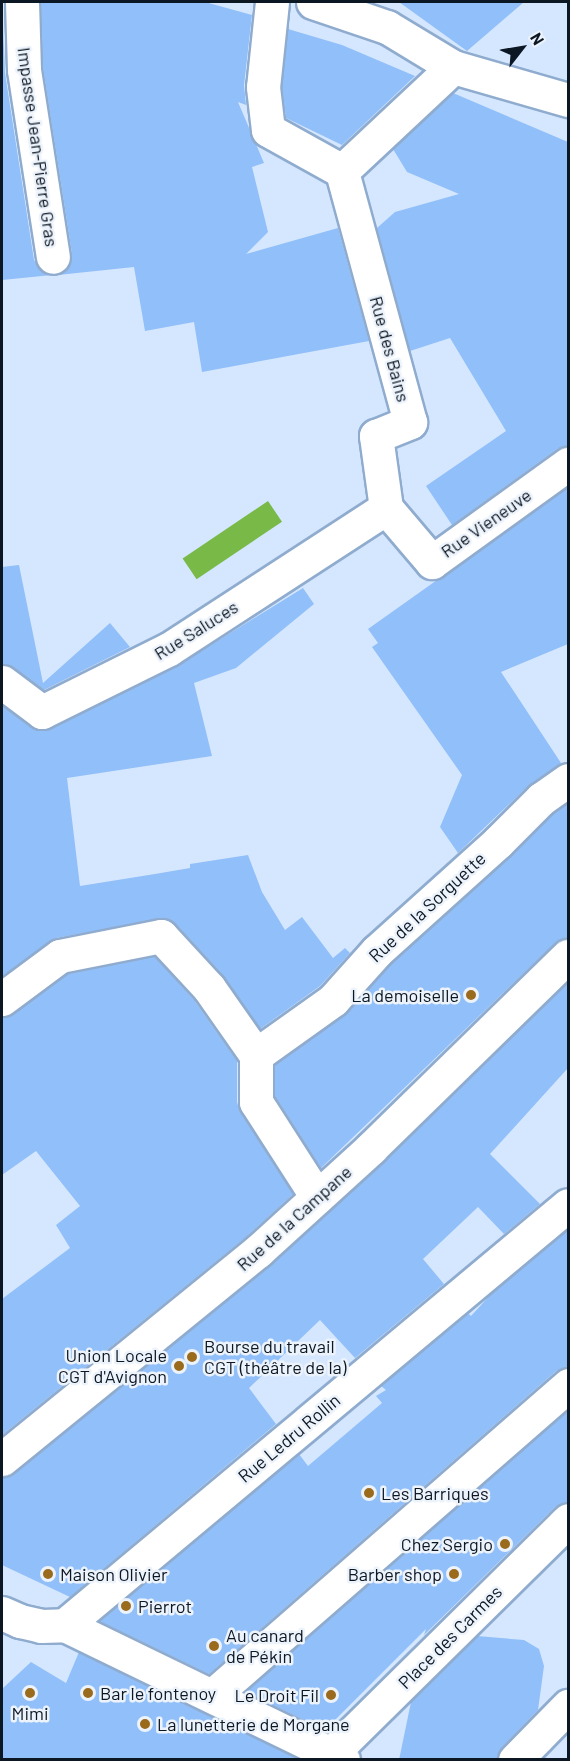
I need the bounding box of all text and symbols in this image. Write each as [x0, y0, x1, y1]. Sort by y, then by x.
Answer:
north arrow [492, 18, 552, 78]
text: N [527, 29, 549, 48]
street label: Impasse Jean-Pierre Gras [13, 46, 63, 248]
street label: Rue des Bains [366, 294, 414, 404]
street label: Rue Vieneuve [437, 484, 535, 562]
street label: Rue Saluces [150, 596, 242, 664]
street label: Rue de la Sorguette [364, 847, 490, 967]
place label: La demoiselle [351, 984, 459, 1006]
marker: La demoiselle [464, 988, 478, 1002]
street label: Rue de la Campane [232, 1161, 356, 1275]
place label: Bourse du travail CGT (théâtre de la) [204, 1336, 346, 1378]
place label: Union Locale CGT d'Avignon [58, 1345, 167, 1388]
marker: Bourse du travail CGT (théâtre de la) [185, 1350, 199, 1364]
marker: Union Locale CGT d'Avignon [172, 1359, 186, 1373]
street label: Rue Ledru Rollin [234, 1389, 344, 1487]
place label: Les Barriques [381, 1482, 489, 1504]
marker: Les Barriques [362, 1486, 376, 1500]
place label: Chez Sergio [401, 1533, 493, 1555]
marker: Chez Sergio [498, 1537, 512, 1551]
place label: Maison Olivier [60, 1563, 168, 1585]
place label: Barber shop [348, 1563, 442, 1585]
marker: Maison Olivier [41, 1567, 55, 1581]
marker: Barber shop [447, 1567, 461, 1581]
street label: Place des Carmes [394, 1581, 506, 1693]
place label: Pierrot [138, 1595, 192, 1617]
marker: Pierrot [119, 1599, 133, 1613]
place label: Au canard de Pékin [226, 1625, 304, 1668]
marker: Au canard de Pékin [207, 1639, 221, 1653]
place label: Bar le fontenoy [100, 1682, 216, 1704]
place label: Le Droit Fil [234, 1684, 319, 1706]
marker: Mimi [23, 1686, 37, 1700]
marker: Bar le fontenoy [81, 1686, 95, 1700]
marker: Le Droit Fil [324, 1688, 338, 1702]
place label: Mimi [12, 1702, 48, 1724]
place label: La lunetterie de Morgane [157, 1713, 350, 1735]
marker: La lunetterie de Morgane [138, 1717, 152, 1731]

